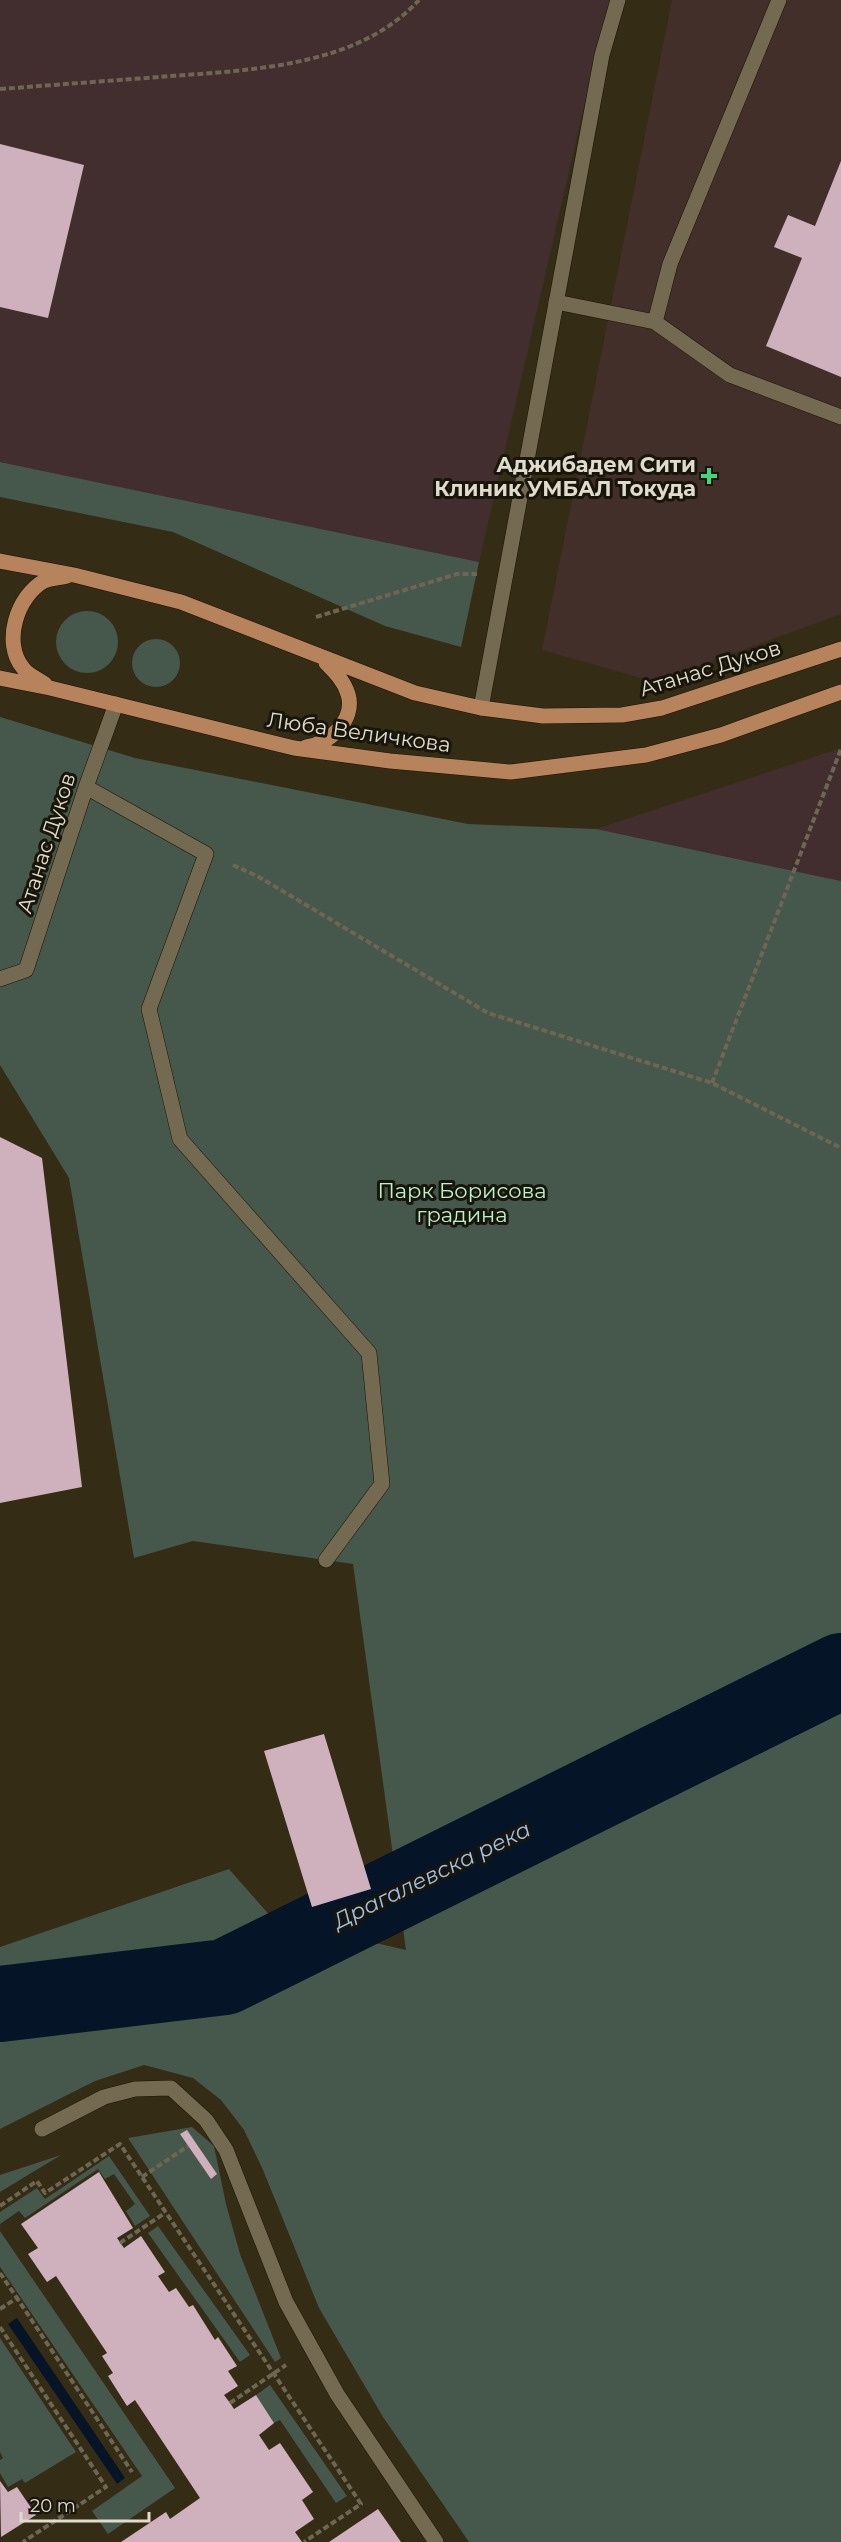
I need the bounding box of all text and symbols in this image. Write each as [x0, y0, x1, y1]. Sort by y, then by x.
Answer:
place label: Аджибадем Сити Клиник УМБАЛ Токуда [434, 452, 696, 501]
marker: Аджибадем Сити Клиник УМБАЛ Токуда [700, 467, 718, 485]
street label: Атанас Дуков [636, 635, 784, 701]
street label: Люба Величкова [266, 707, 452, 757]
street label: Атанас Дуков [12, 770, 80, 916]
park label: Парк Борисова градина [377, 1178, 547, 1227]
water label: Драгалевска река [327, 1815, 535, 1935]
scale bar [21, 2485, 148, 2523]
text: 20 m [30, 2495, 76, 2517]

